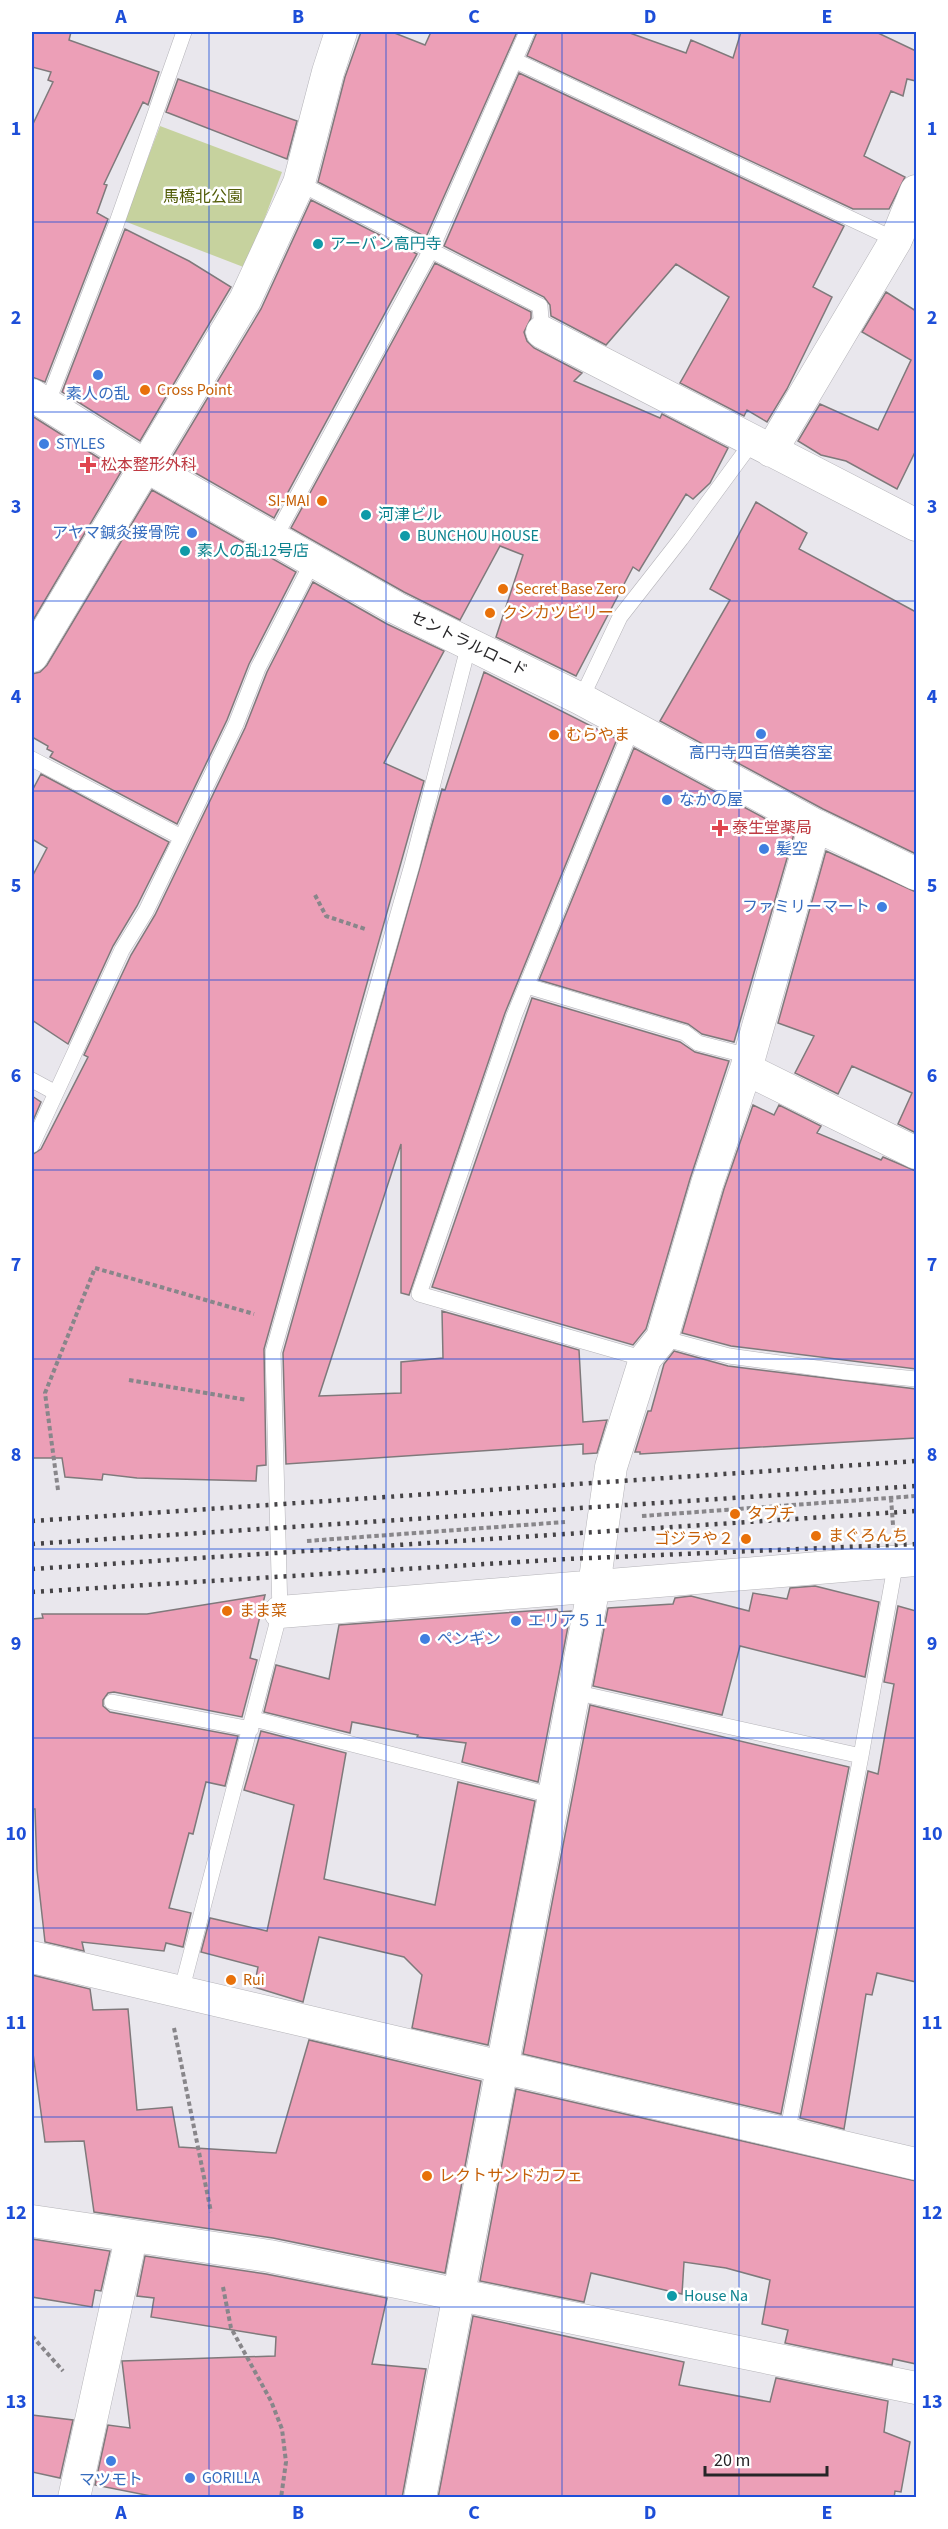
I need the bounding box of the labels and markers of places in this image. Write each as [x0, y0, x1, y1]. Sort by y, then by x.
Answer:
place label: アーバン高円寺 [330, 233, 442, 255]
marker: アーバン高円寺 [311, 237, 325, 251]
marker: 素人の乱 [91, 368, 105, 382]
place label: Cross Point [157, 379, 233, 401]
place label: 素人の乱 [66, 383, 130, 405]
marker: Cross Point [138, 383, 152, 397]
place label: STYLES [56, 433, 105, 455]
marker: STYLES [37, 437, 51, 451]
place label: 松本整形外科 [101, 454, 197, 476]
marker: 松本整形外科 [79, 456, 97, 474]
place label: SI-MAI [268, 490, 310, 512]
marker: SI-MAI [315, 494, 329, 508]
place label: 河津ビル [378, 504, 442, 526]
marker: 河津ビル [359, 508, 373, 522]
place label: アヤマ鍼灸接骨院 [52, 522, 180, 544]
place label: BUNCHOU HOUSE [417, 525, 539, 547]
marker: アヤマ鍼灸接骨院 [185, 526, 199, 540]
marker: BUNCHOU HOUSE [398, 529, 412, 543]
place label: 素人の乱12号店 [197, 540, 309, 562]
marker: 素人の乱12号店 [178, 544, 192, 558]
place label: Secret Base Zero [515, 578, 626, 600]
marker: Secret Base Zero [496, 582, 510, 596]
place label: クシカツビリー [502, 602, 614, 624]
marker: クシカツビリー [483, 606, 497, 620]
place label: むらやま [566, 724, 630, 746]
marker: 高円寺四百倍美容室 [754, 727, 768, 741]
marker: むらやま [547, 728, 561, 742]
place label: 高円寺四百倍美容室 [689, 742, 833, 764]
place label: なかの屋 [679, 789, 743, 811]
marker: なかの屋 [660, 793, 674, 807]
place label: 泰生堂薬局 [732, 817, 812, 839]
marker: 泰生堂薬局 [713, 821, 727, 835]
place label: 髪空 [776, 838, 808, 860]
marker: 髪空 [757, 842, 771, 856]
place label: ファミリーマート [742, 896, 870, 918]
marker: ファミリーマート [875, 900, 889, 914]
place label: タブチ [747, 1503, 795, 1525]
marker: タブチ [728, 1507, 742, 1521]
place label: まぐろんち [828, 1525, 908, 1547]
place label: ゴジラや２ [654, 1528, 734, 1550]
marker: まぐろんち [809, 1529, 823, 1543]
marker: ゴジラや２ [739, 1532, 753, 1546]
place label: まま菜 [239, 1600, 287, 1622]
marker: まま菜 [220, 1604, 234, 1618]
place label: エリア５１ [528, 1610, 608, 1632]
marker: エリア５１ [509, 1614, 523, 1628]
place label: ペンギン [437, 1628, 501, 1650]
marker: ペンギン [418, 1632, 432, 1646]
place label: Rui [243, 1969, 265, 1991]
marker: Rui [224, 1973, 238, 1987]
place label: レクトサンドカフェ [439, 2165, 583, 2187]
marker: レクトサンドカフェ [420, 2169, 434, 2183]
place label: House Na [684, 2285, 748, 2307]
marker: House Na [665, 2289, 679, 2303]
marker: マツモト [104, 2454, 118, 2468]
place label: GORILLA [202, 2467, 260, 2489]
place label: マツモト [79, 2469, 143, 2491]
marker: GORILLA [183, 2471, 197, 2485]

